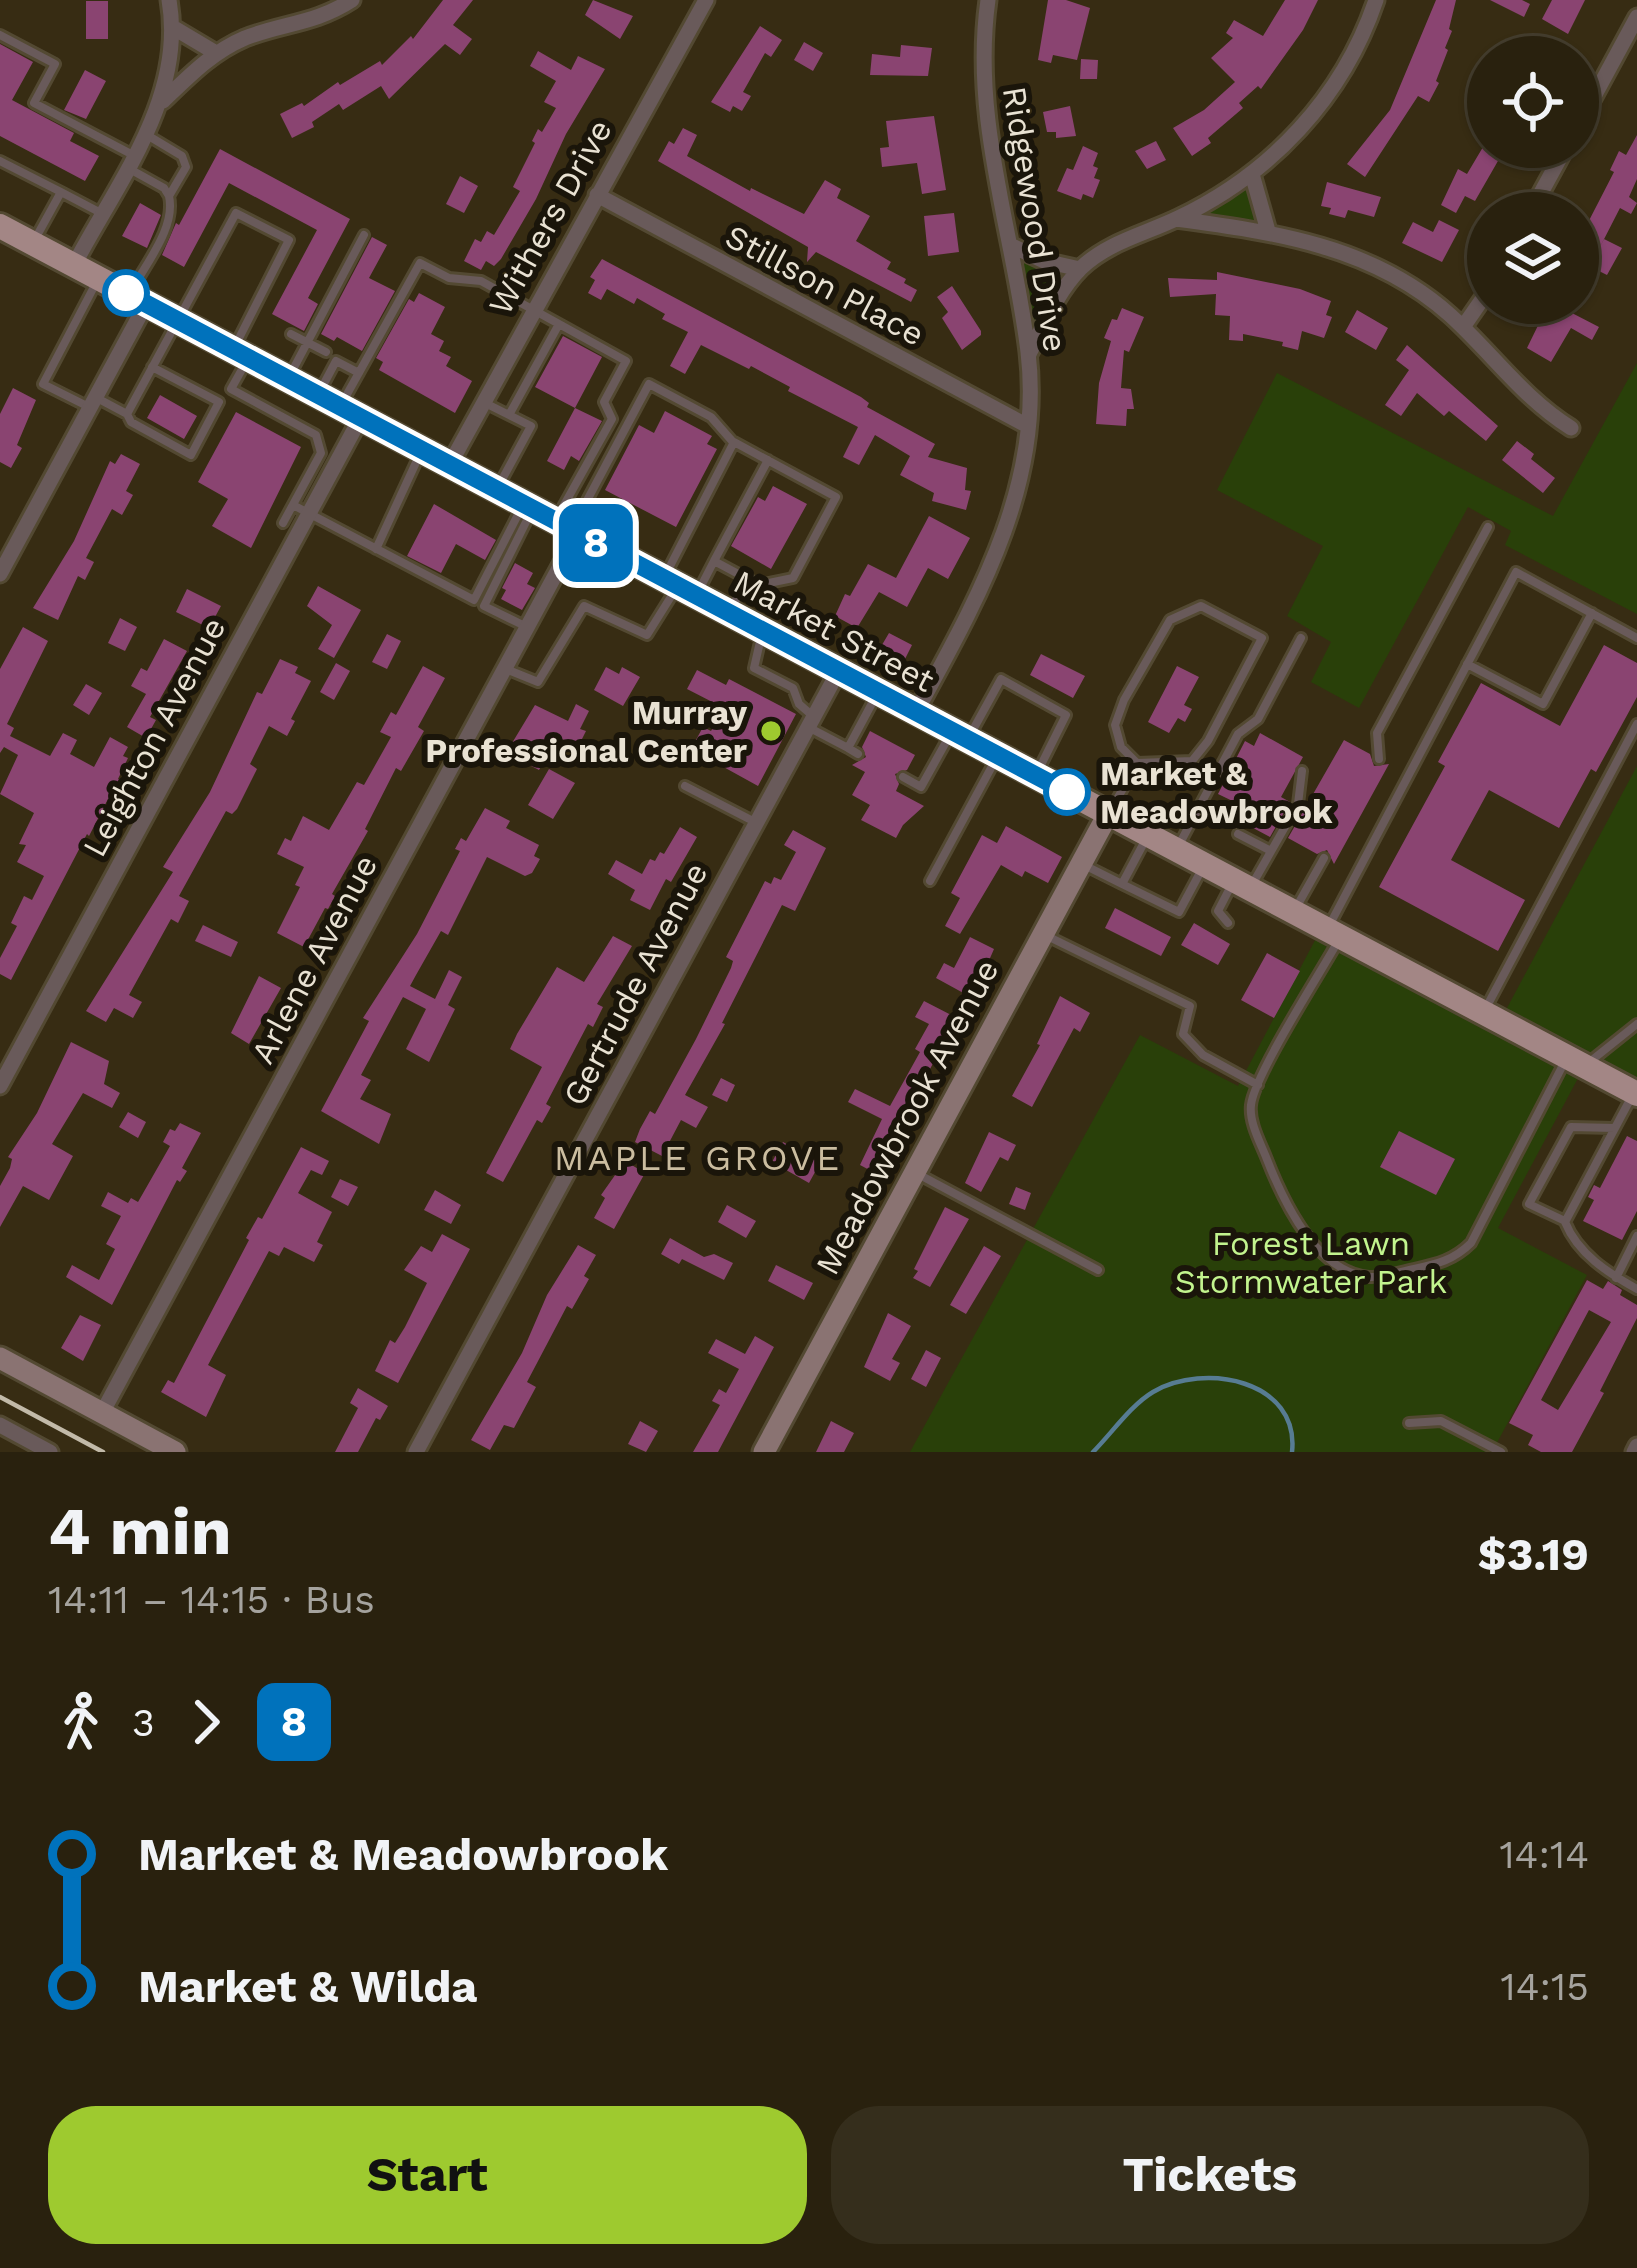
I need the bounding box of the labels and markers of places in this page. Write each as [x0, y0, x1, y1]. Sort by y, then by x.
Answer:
unlabelled marker [104, 271, 148, 315]
place label: Murray Professional Center [425, 693, 747, 770]
marker: Murray Professional Center [758, 718, 784, 744]
place label: Market & Meadowbrook [1100, 754, 1333, 831]
marker: Market & Meadowbrook [1045, 770, 1089, 814]

